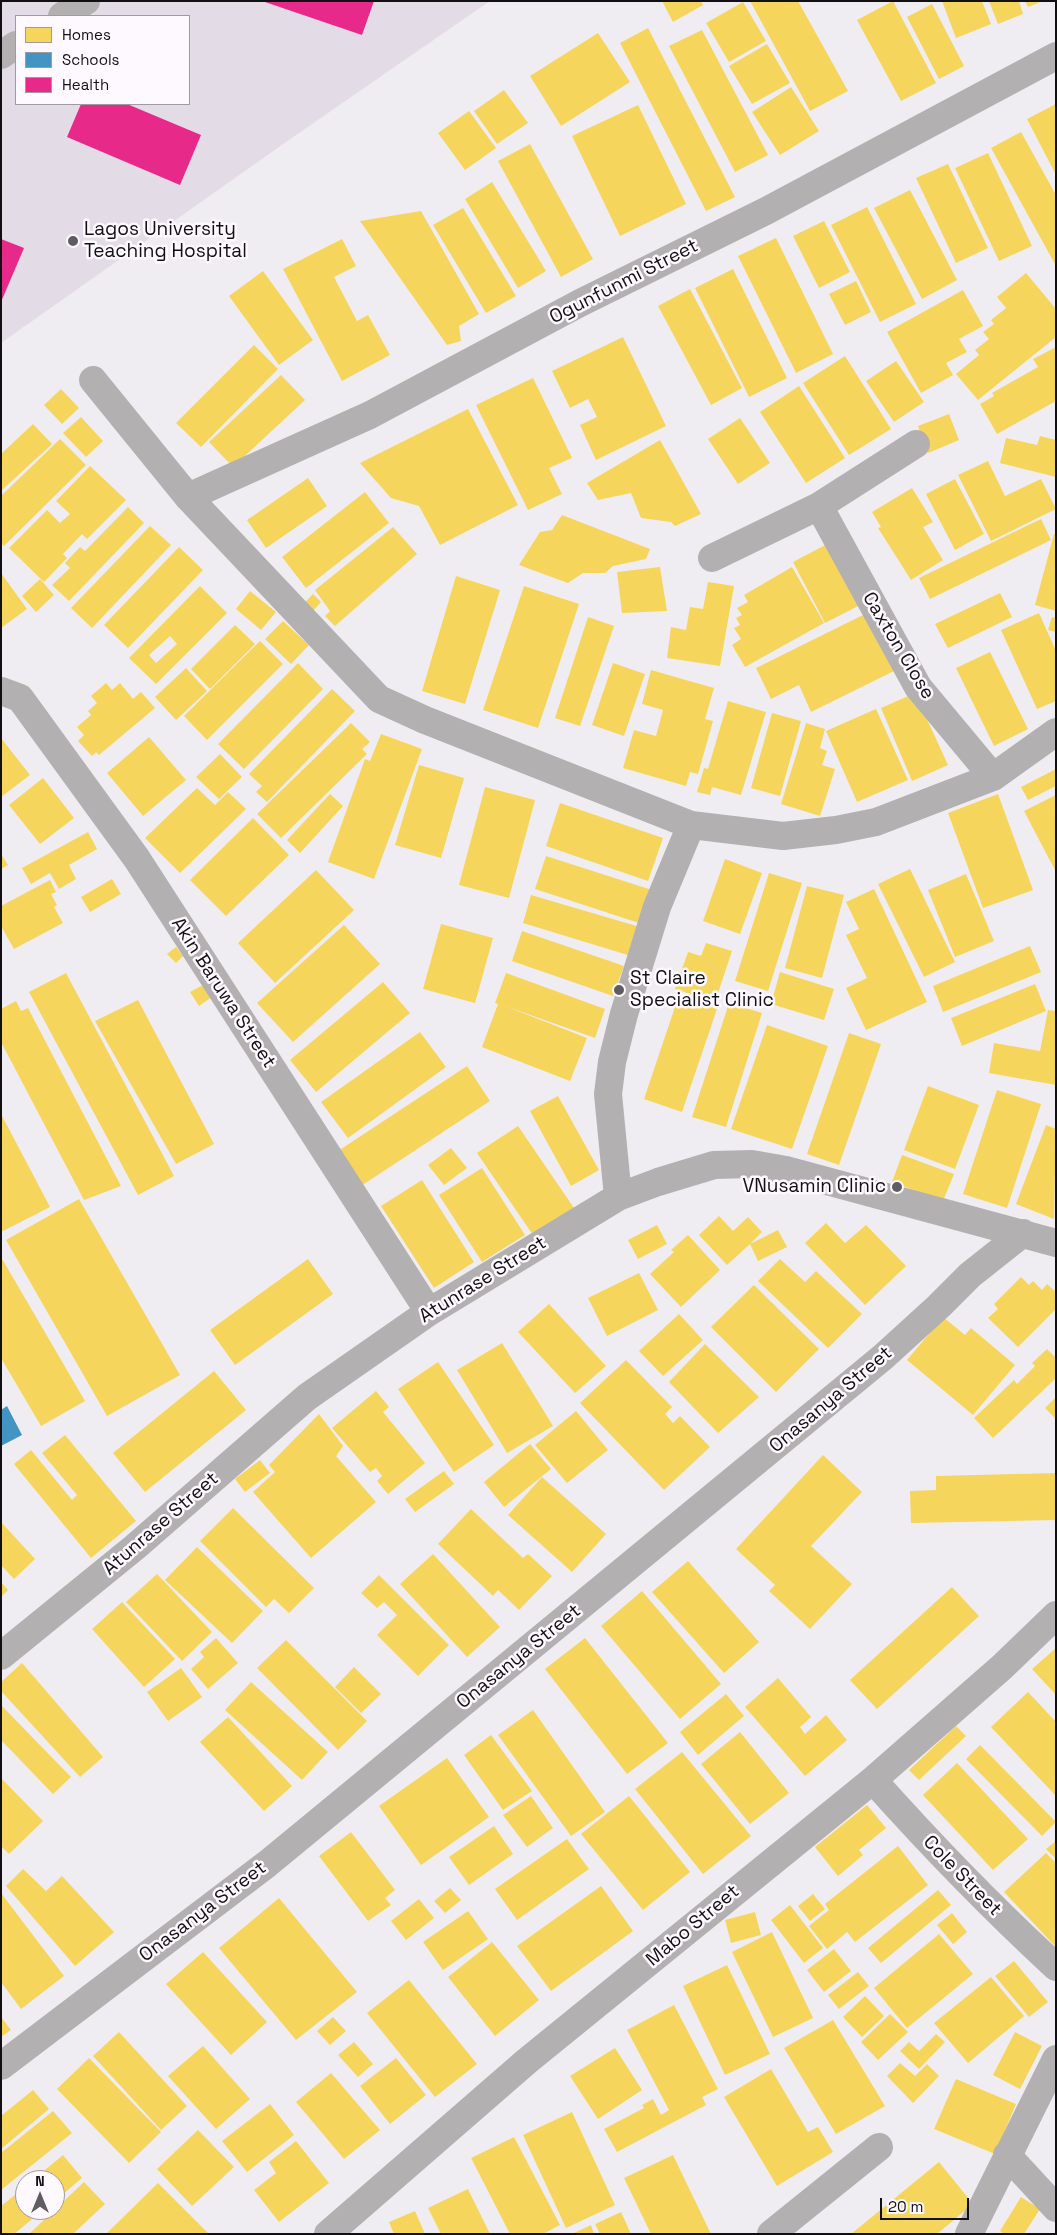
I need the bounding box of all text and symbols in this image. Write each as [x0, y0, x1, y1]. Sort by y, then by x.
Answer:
legend [15, 15, 190, 105]
text: Homes [62, 25, 111, 44]
text: Schools [62, 50, 119, 69]
text: Health [62, 75, 109, 94]
place label: Lagos University Teaching Hospital [84, 219, 247, 263]
marker: Lagos University Teaching Hospital [66, 234, 80, 248]
street label: Ogunfunmi Street [546, 235, 702, 329]
street label: Caxton Close [857, 588, 939, 704]
street label: Akin Baruwa Street [166, 914, 280, 1072]
place label: St Claire Specialist Clinic [630, 968, 774, 1012]
marker: St Claire Specialist Clinic [612, 983, 626, 997]
place label: VNusamin Clinic [742, 1176, 886, 1198]
marker: VNusamin Clinic [890, 1180, 904, 1194]
street label: Atunrase Street [415, 1232, 551, 1328]
street label: Onasanya Street [765, 1342, 897, 1458]
street label: Atunrase Street [99, 1468, 223, 1580]
street label: Onasanya Street [452, 1600, 586, 1714]
street label: Cole Street [918, 1831, 1006, 1921]
street label: Onasanya Street [135, 1857, 271, 1967]
street label: Mabo Street [642, 1881, 744, 1971]
north arrow [15, 2170, 65, 2220]
text: N [35, 2172, 45, 2190]
scale bar [882, 2188, 971, 2220]
text: 20 m [888, 2197, 923, 2216]

